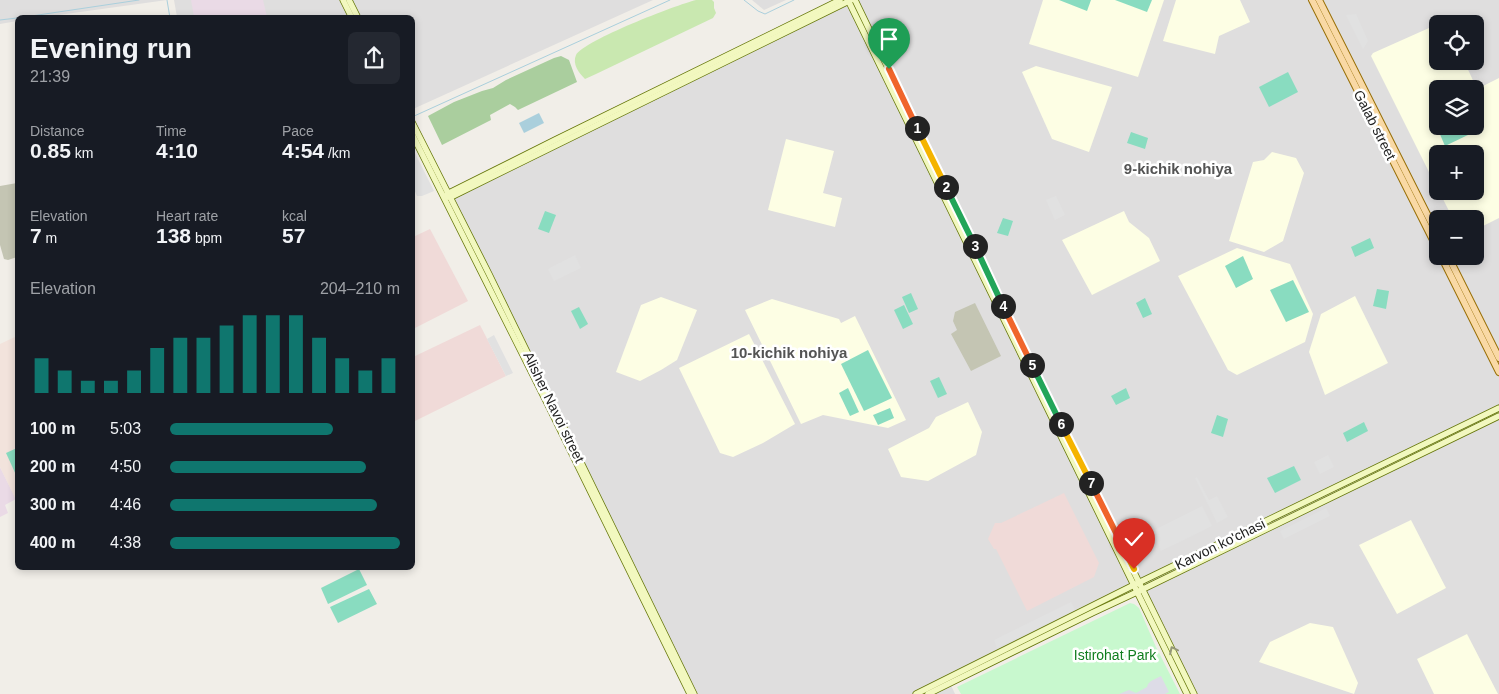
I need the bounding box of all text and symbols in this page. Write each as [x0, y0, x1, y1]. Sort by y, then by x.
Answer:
map controls [1429, 15, 1484, 265]
button: locate [1429, 15, 1484, 70]
pin [868, 18, 910, 69]
icon: arrive [875, 25, 903, 53]
button: share [348, 32, 400, 84]
text: Evening run [30, 33, 192, 64]
text: 21:39 [30, 68, 70, 85]
button: layers [1429, 80, 1484, 135]
street label: Galab street [1351, 87, 1399, 163]
pin: 1 [904, 116, 930, 140]
text: 1 [914, 120, 921, 136]
text: Distance [30, 123, 84, 139]
text: Time [156, 123, 187, 139]
text: Pace [282, 123, 314, 139]
text: 0.85 [30, 139, 71, 162]
text: 4:10 [156, 139, 198, 162]
text: 4:54 [282, 139, 324, 162]
text: km [71, 145, 93, 161]
text: /km [324, 145, 350, 161]
button: + [1429, 145, 1484, 200]
district label: 9-kichik nohiya [1124, 160, 1233, 177]
pin: 2 [934, 174, 958, 200]
text: 2 [943, 179, 950, 195]
text: Elevation [30, 208, 88, 224]
text: Heart rate [156, 208, 218, 224]
text: kcal [282, 208, 307, 224]
button: − [1429, 210, 1484, 265]
text: 7 [30, 224, 42, 247]
text: 138 [156, 224, 191, 247]
text: 57 [282, 224, 305, 247]
text: m [42, 230, 57, 246]
text: bpm [191, 230, 222, 246]
pin: 3 [962, 234, 988, 258]
text: 3 [972, 238, 979, 254]
text: Elevation [30, 280, 96, 297]
text: 204–210 m [320, 280, 400, 297]
pin: 4 [990, 294, 1016, 318]
text: 4 [1000, 298, 1007, 314]
district label: 10-kichik nohiya [731, 344, 848, 361]
street label: Alisher Navoi street [520, 349, 588, 465]
pin: 5 [1020, 352, 1044, 378]
text: 5 [1029, 357, 1036, 373]
pin: 6 [1048, 412, 1074, 436]
text: 6 [1058, 416, 1065, 432]
text: 100 m [30, 420, 75, 437]
text: 5:03 [110, 420, 141, 437]
text: 200 m [30, 458, 75, 475]
text: 4:50 [110, 458, 141, 475]
pin: 7 [1078, 470, 1104, 496]
text: 7 [1088, 475, 1095, 491]
text: 300 m [30, 496, 75, 513]
text: 4:46 [110, 496, 141, 513]
street label: Karvon ko'chasi [1172, 515, 1268, 573]
pin [1113, 518, 1155, 569]
icon: check [1120, 525, 1148, 553]
text: 400 m [30, 534, 75, 551]
text: 4:38 [110, 534, 141, 551]
one-way arrow [1169, 646, 1179, 655]
park label: Istirohat Park [1074, 647, 1157, 663]

